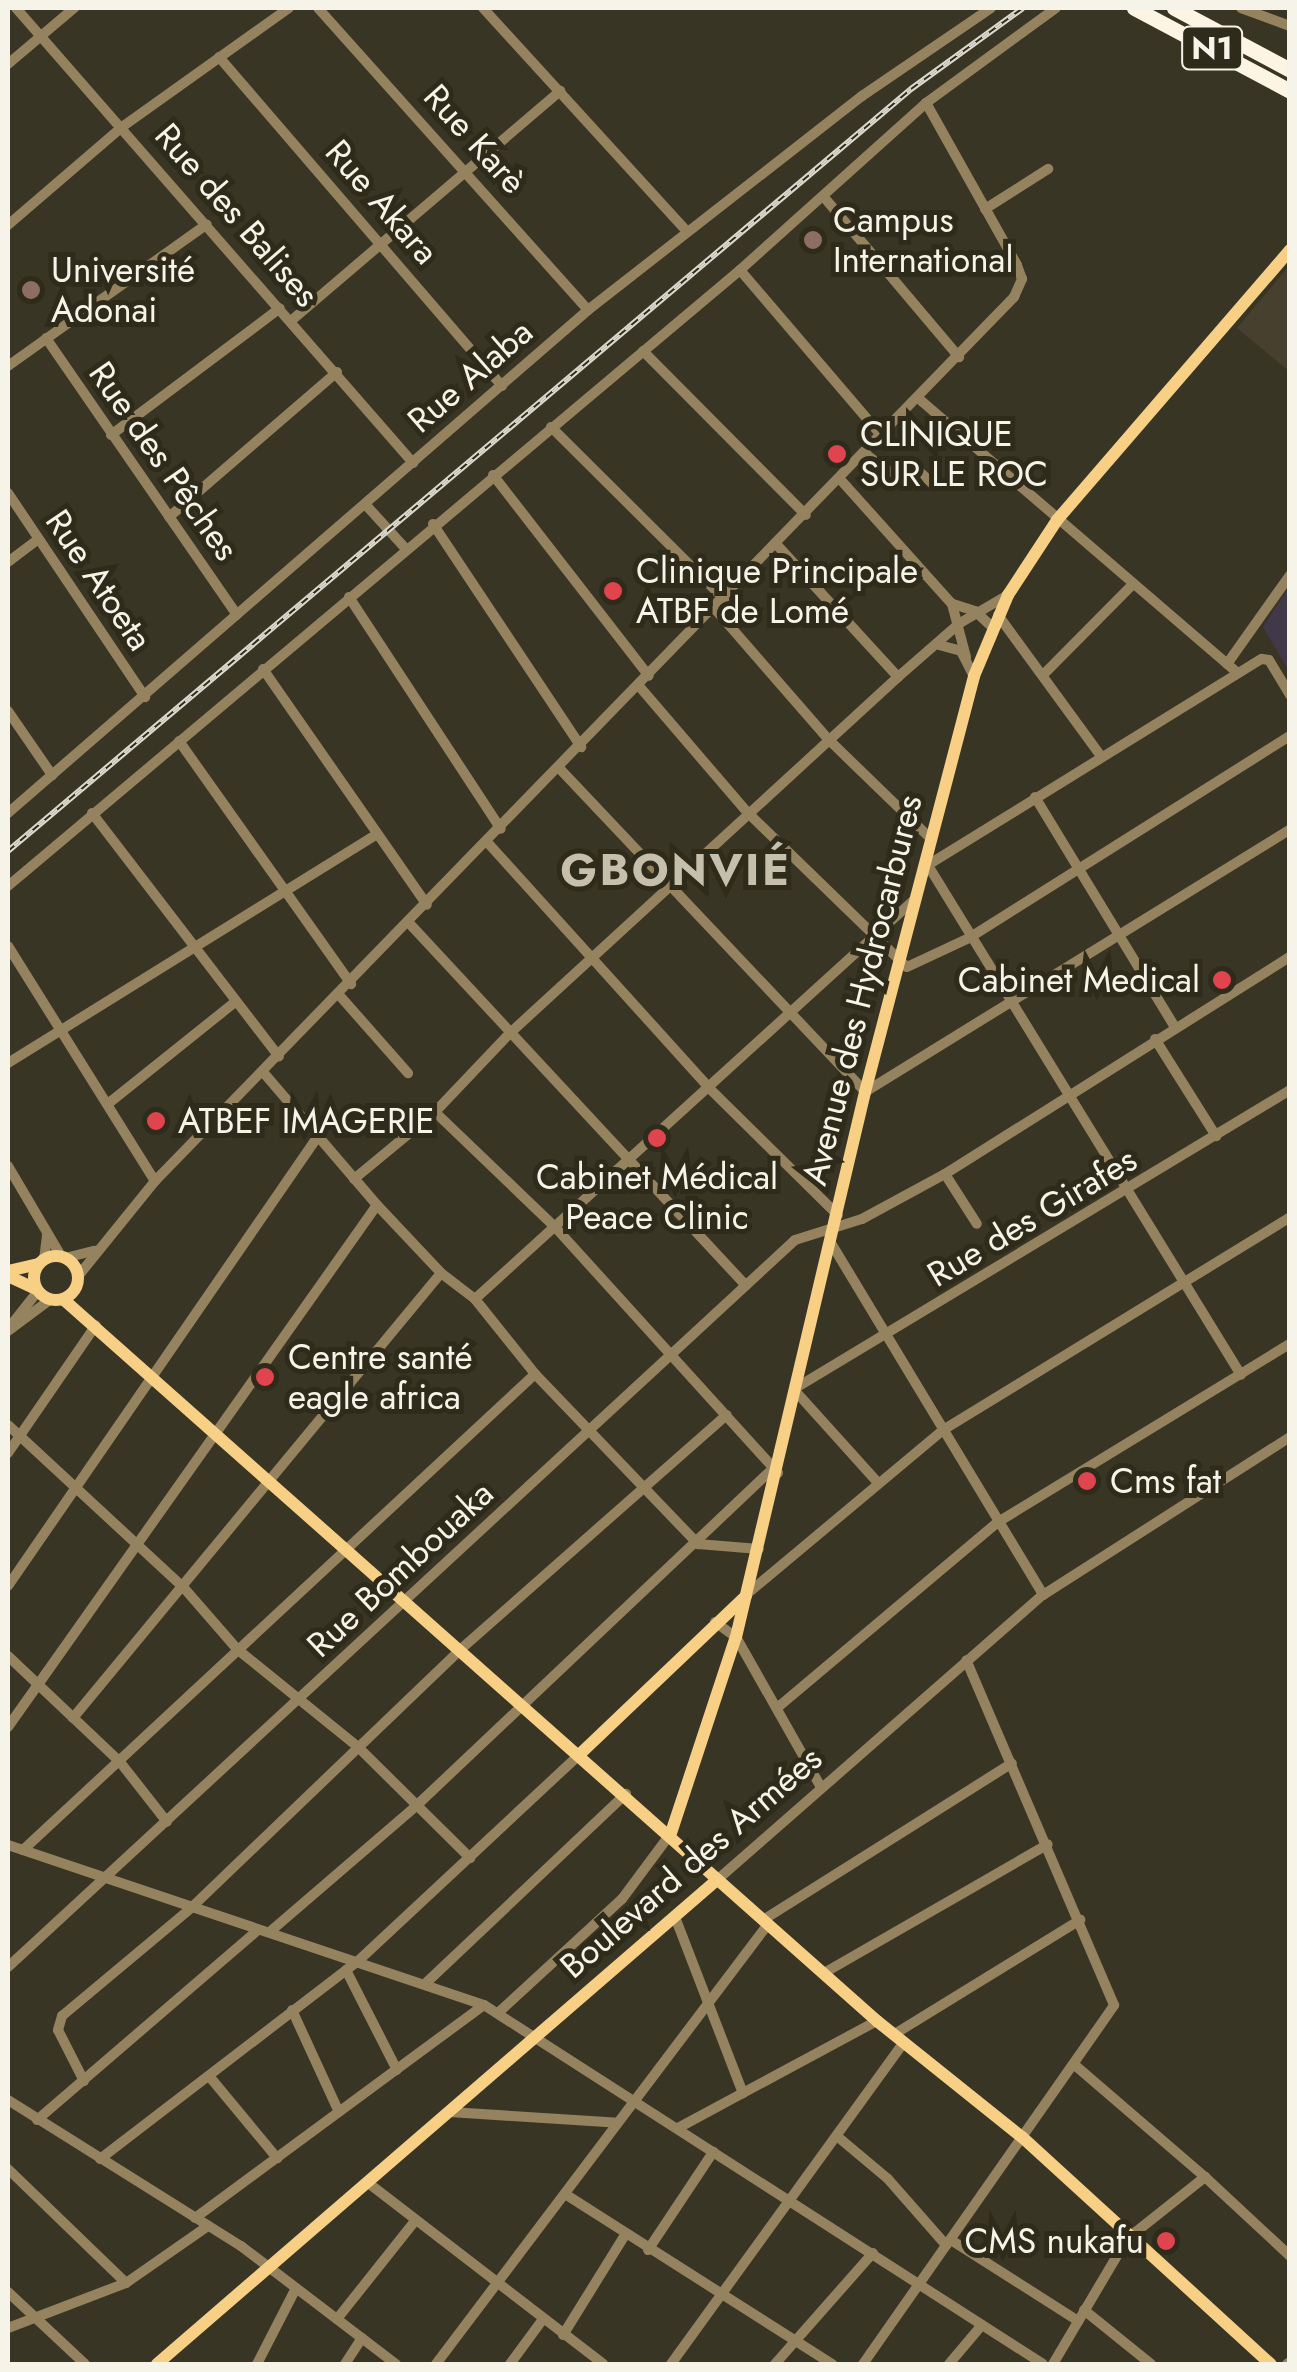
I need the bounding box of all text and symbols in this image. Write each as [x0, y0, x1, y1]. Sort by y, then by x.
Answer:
road number: N1 [1180, 21, 1244, 75]
street label: Rue Karè [415, 76, 535, 202]
street label: Rue des Balises [146, 115, 328, 315]
street label: Rue Akara [317, 131, 447, 273]
place label: Campus International [833, 199, 1013, 281]
marker: Campus International [802, 229, 824, 251]
place label: Université Adonai [51, 249, 195, 331]
marker: Université Adonai [20, 279, 42, 301]
street label: Rue Alaba [399, 311, 541, 441]
street label: Rue des Pêches [80, 354, 248, 568]
place label: CLINIQUE SUR LE ROC [860, 413, 1048, 495]
marker: CLINIQUE SUR LE ROC [824, 441, 850, 467]
street label: Rue Atoeta [37, 502, 161, 658]
place label: Clinique Principale ATBF de Lomé [636, 550, 918, 632]
marker: Clinique Principale ATBF de Lomé [600, 578, 626, 604]
street label: Avenue des Hydrocarbures [793, 791, 931, 1189]
district label: GBONVIÉ [560, 843, 792, 897]
place label: Cabinet Medical [958, 959, 1200, 1001]
marker: Cabinet Medical [1209, 967, 1235, 993]
place label: ATBEF IMAGERIE [178, 1100, 434, 1142]
marker: ATBEF IMAGERIE [143, 1108, 169, 1134]
marker: Cabinet Médical Peace Clinic [644, 1125, 670, 1151]
street label: Rue des Girafes [920, 1138, 1144, 1296]
place label: Cabinet Médical Peace Clinic [536, 1156, 778, 1238]
place label: Centre santé eagle africa [288, 1336, 473, 1418]
marker: Centre santé eagle africa [252, 1364, 278, 1390]
place label: Cms fat [1110, 1460, 1221, 1502]
marker: Cms fat [1074, 1468, 1100, 1494]
street label: Rue Bombouaka [298, 1472, 502, 1666]
street label: Boulevard des Armées [552, 1737, 830, 1987]
place label: CMS nukafu [965, 2220, 1144, 2262]
marker: CMS nukafu [1153, 2228, 1179, 2254]

